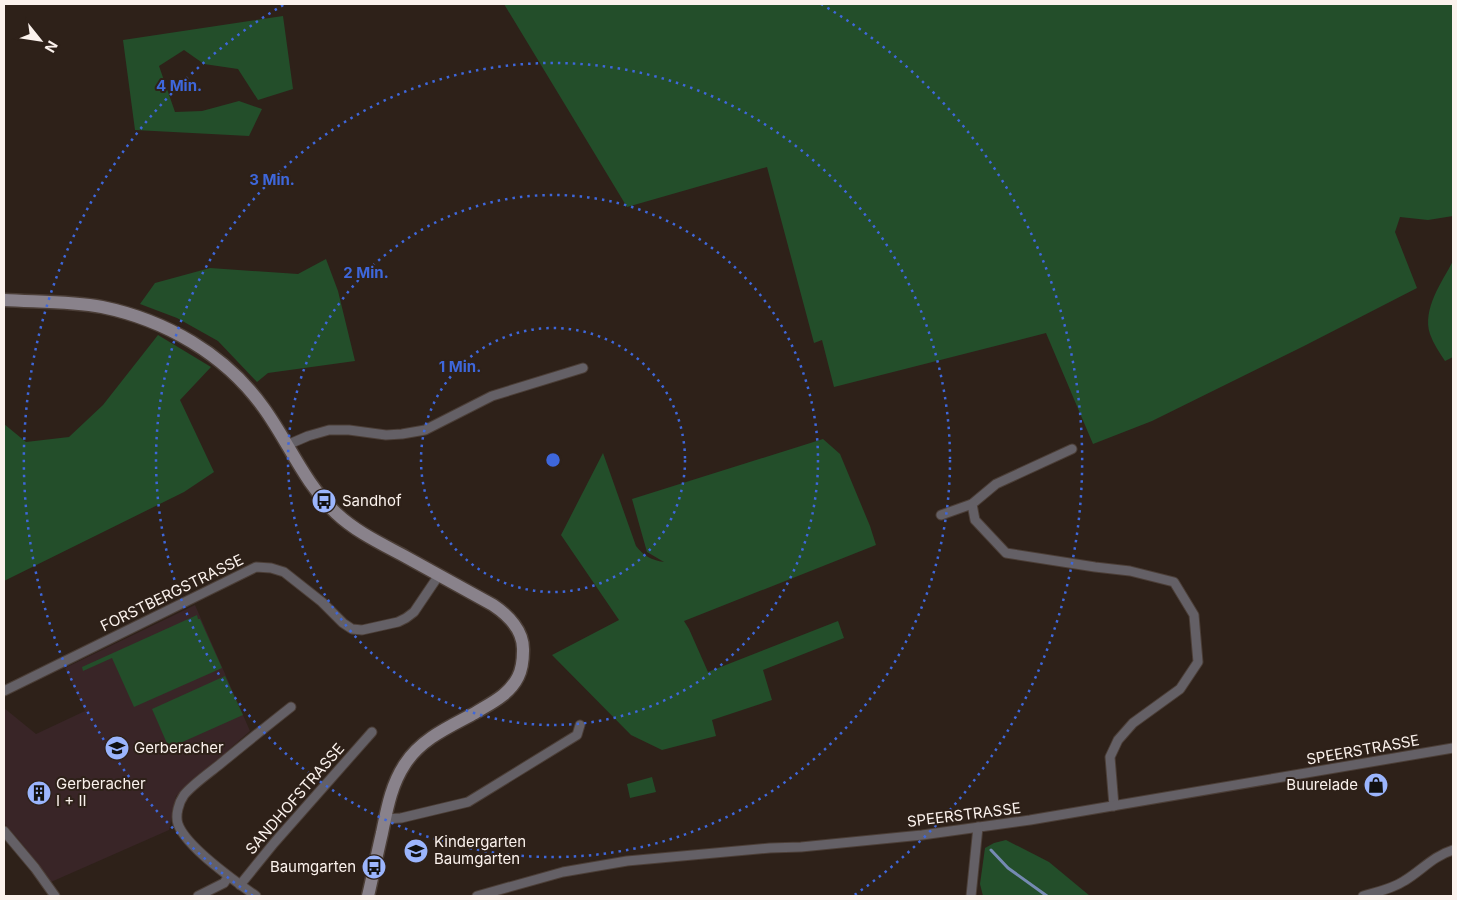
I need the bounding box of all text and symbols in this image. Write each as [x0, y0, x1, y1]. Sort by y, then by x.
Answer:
north arrow [15, 15, 65, 65]
text: N [42, 38, 62, 56]
text: 4 Min. [156, 76, 202, 95]
text: 3 Min. [249, 170, 295, 189]
text: 2 Min. [343, 263, 389, 282]
text: 1 Min. [439, 357, 481, 376]
centre of rings [544, 451, 562, 469]
bus stop icon: Sandhof [311, 488, 337, 514]
place label: Sandhof [342, 491, 402, 510]
street label: FORSTBERGSTRASSE [97, 550, 246, 635]
street label: SPEERSTRASSE [1305, 730, 1421, 769]
school or university icon: Gerberacher [104, 735, 130, 761]
place label: Gerberacher [134, 738, 224, 757]
street label: SANDHOFSTRASSE [241, 739, 348, 858]
shop icon: Buurelade [1363, 772, 1389, 798]
place label: Gerberacher I + II [56, 774, 146, 810]
place label: Buurelade [1286, 775, 1358, 794]
building icon: Gerberacher I + II [26, 780, 52, 806]
street label: SPEERSTRASSE [906, 798, 1022, 831]
place label: Kindergarten Baumgarten [434, 832, 526, 868]
school or university icon: Kindergarten Baumgarten [403, 838, 429, 864]
bus stop icon: Baumgarten [361, 854, 387, 880]
place label: Baumgarten [270, 857, 356, 876]

